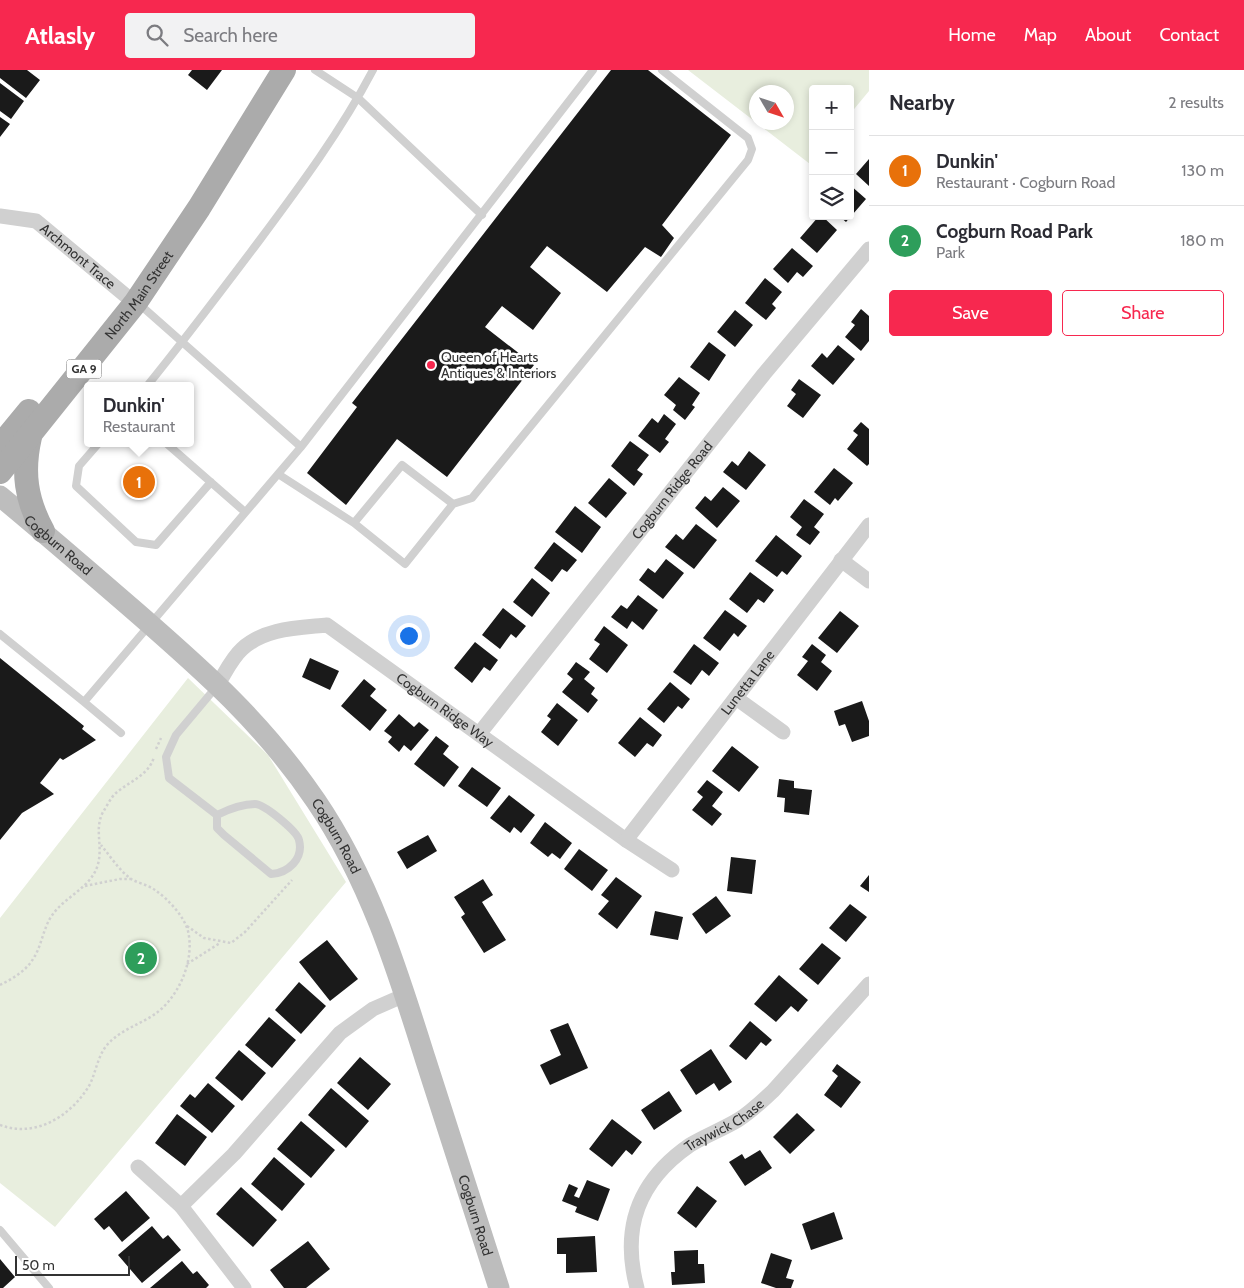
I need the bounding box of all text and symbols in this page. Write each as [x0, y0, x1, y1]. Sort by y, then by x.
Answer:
search box [125, 13, 475, 58]
text: Atlasly [25, 21, 95, 50]
icon: search [143, 21, 171, 49]
text: Search here [183, 24, 278, 47]
text: Home [948, 24, 996, 46]
text: Map [1024, 24, 1057, 46]
text: About [1085, 24, 1131, 46]
text: Contact [1159, 24, 1219, 46]
north arrow [749, 85, 794, 130]
map controls [809, 85, 854, 220]
button: + [809, 85, 854, 130]
text: Nearby [889, 90, 955, 115]
text: 2 results [1168, 93, 1224, 112]
button: − [809, 130, 854, 175]
text: Dunkin' [936, 150, 998, 173]
text: 1 [902, 161, 908, 180]
text: 130 m [1181, 161, 1224, 180]
text: Restaurant · Cogburn Road [936, 173, 1115, 192]
button: layers [809, 175, 854, 220]
street label: Archmont Trace [36, 219, 120, 293]
text: Cogburn Road Park [936, 220, 1093, 243]
text: 2 [901, 231, 909, 250]
text: 180 m [1180, 231, 1224, 250]
text: Park [936, 243, 965, 262]
street label: North Main Street [101, 247, 177, 343]
button: Save [889, 290, 1052, 336]
button: Share [1062, 290, 1224, 336]
place label: Queen of Hearts Antiques & Interiors [441, 348, 556, 382]
marker: Queen of Hearts Antiques & Interiors [425, 359, 437, 371]
road number: GA 9 [66, 360, 102, 378]
popup [84, 382, 194, 447]
text: Dunkin' [103, 394, 165, 417]
text: Restaurant [103, 417, 175, 436]
street label: Cogburn Ridge Road [628, 437, 716, 543]
pin: 1 [123, 463, 155, 501]
street label: Cogburn Road [20, 511, 96, 579]
your location [396, 623, 422, 649]
street label: Lunetta Lane [717, 646, 778, 719]
street label: Cogburn Ridge Way [393, 669, 498, 751]
street label: Cogburn Road [308, 795, 365, 876]
pin: 2 [125, 939, 157, 977]
street label: Traywick Chase [681, 1095, 768, 1155]
street label: Cogburn Road [454, 1172, 497, 1258]
scale bar [15, 1253, 130, 1276]
text: 50 m [22, 1256, 55, 1274]

